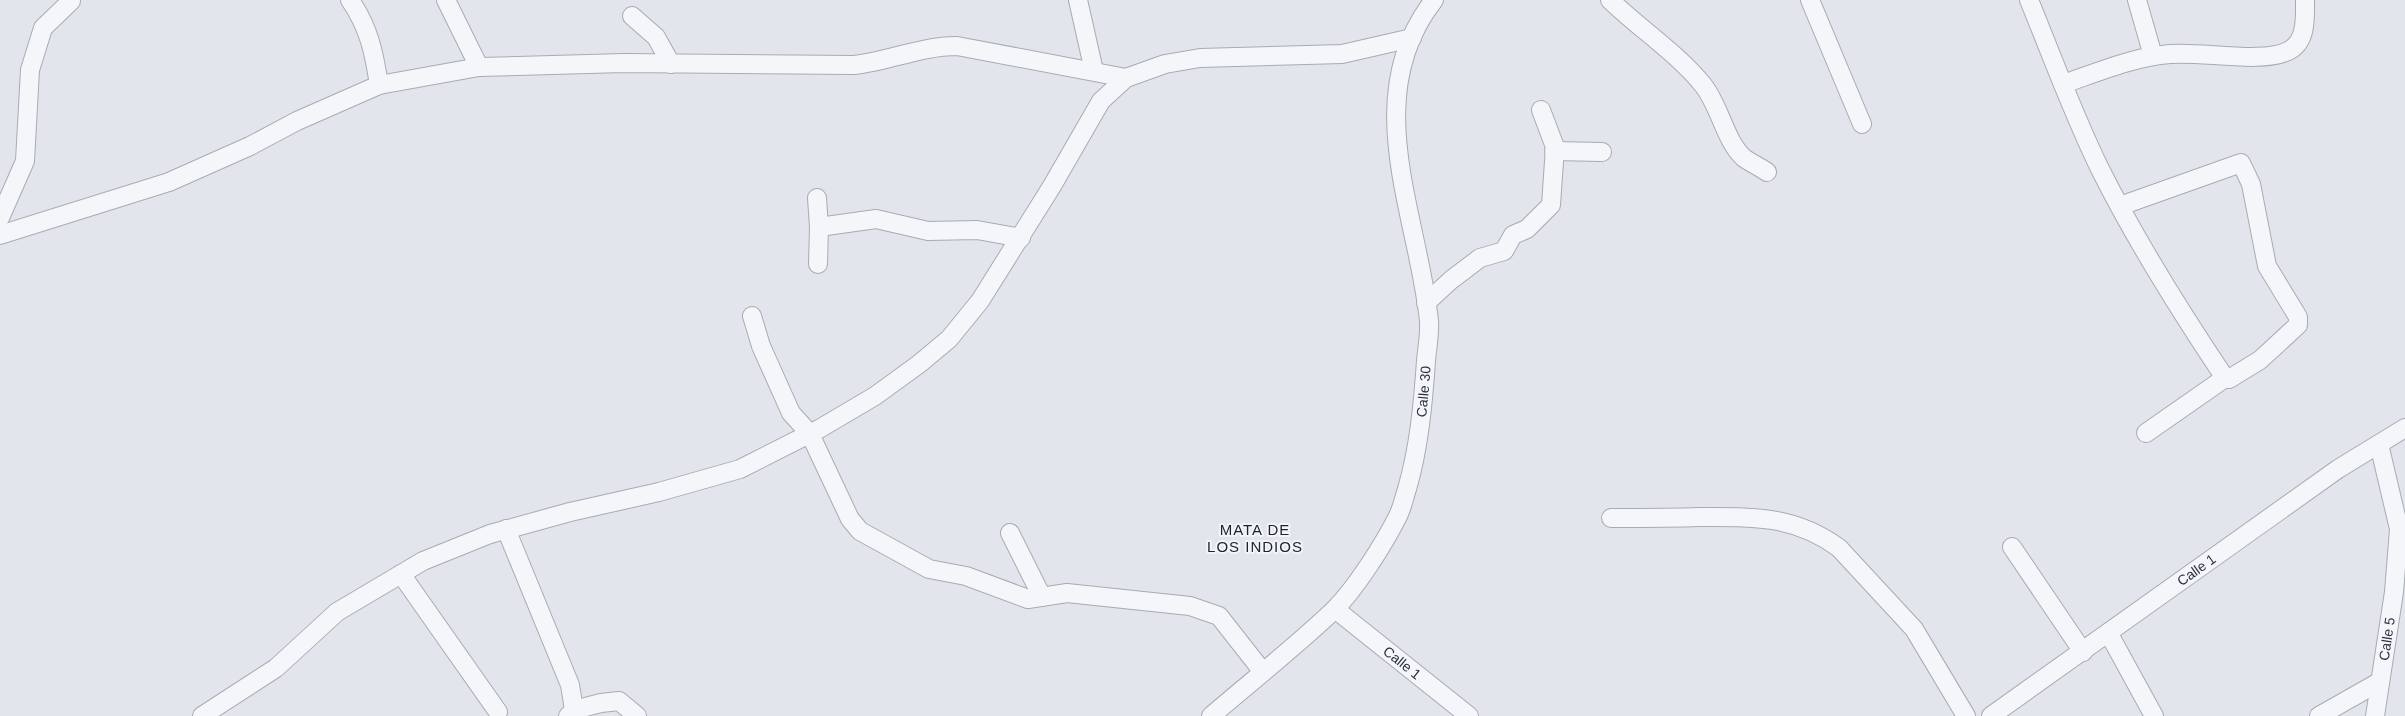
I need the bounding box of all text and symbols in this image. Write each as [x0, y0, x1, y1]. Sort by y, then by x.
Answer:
street label: Calle 30 [1413, 365, 1434, 418]
district label: MATA DE LOS INDIOS [1207, 521, 1303, 555]
street label: Calle 1 [2174, 551, 2219, 589]
street label: Calle 5 [2376, 616, 2398, 662]
street label: Calle 1 [1380, 643, 1424, 683]

